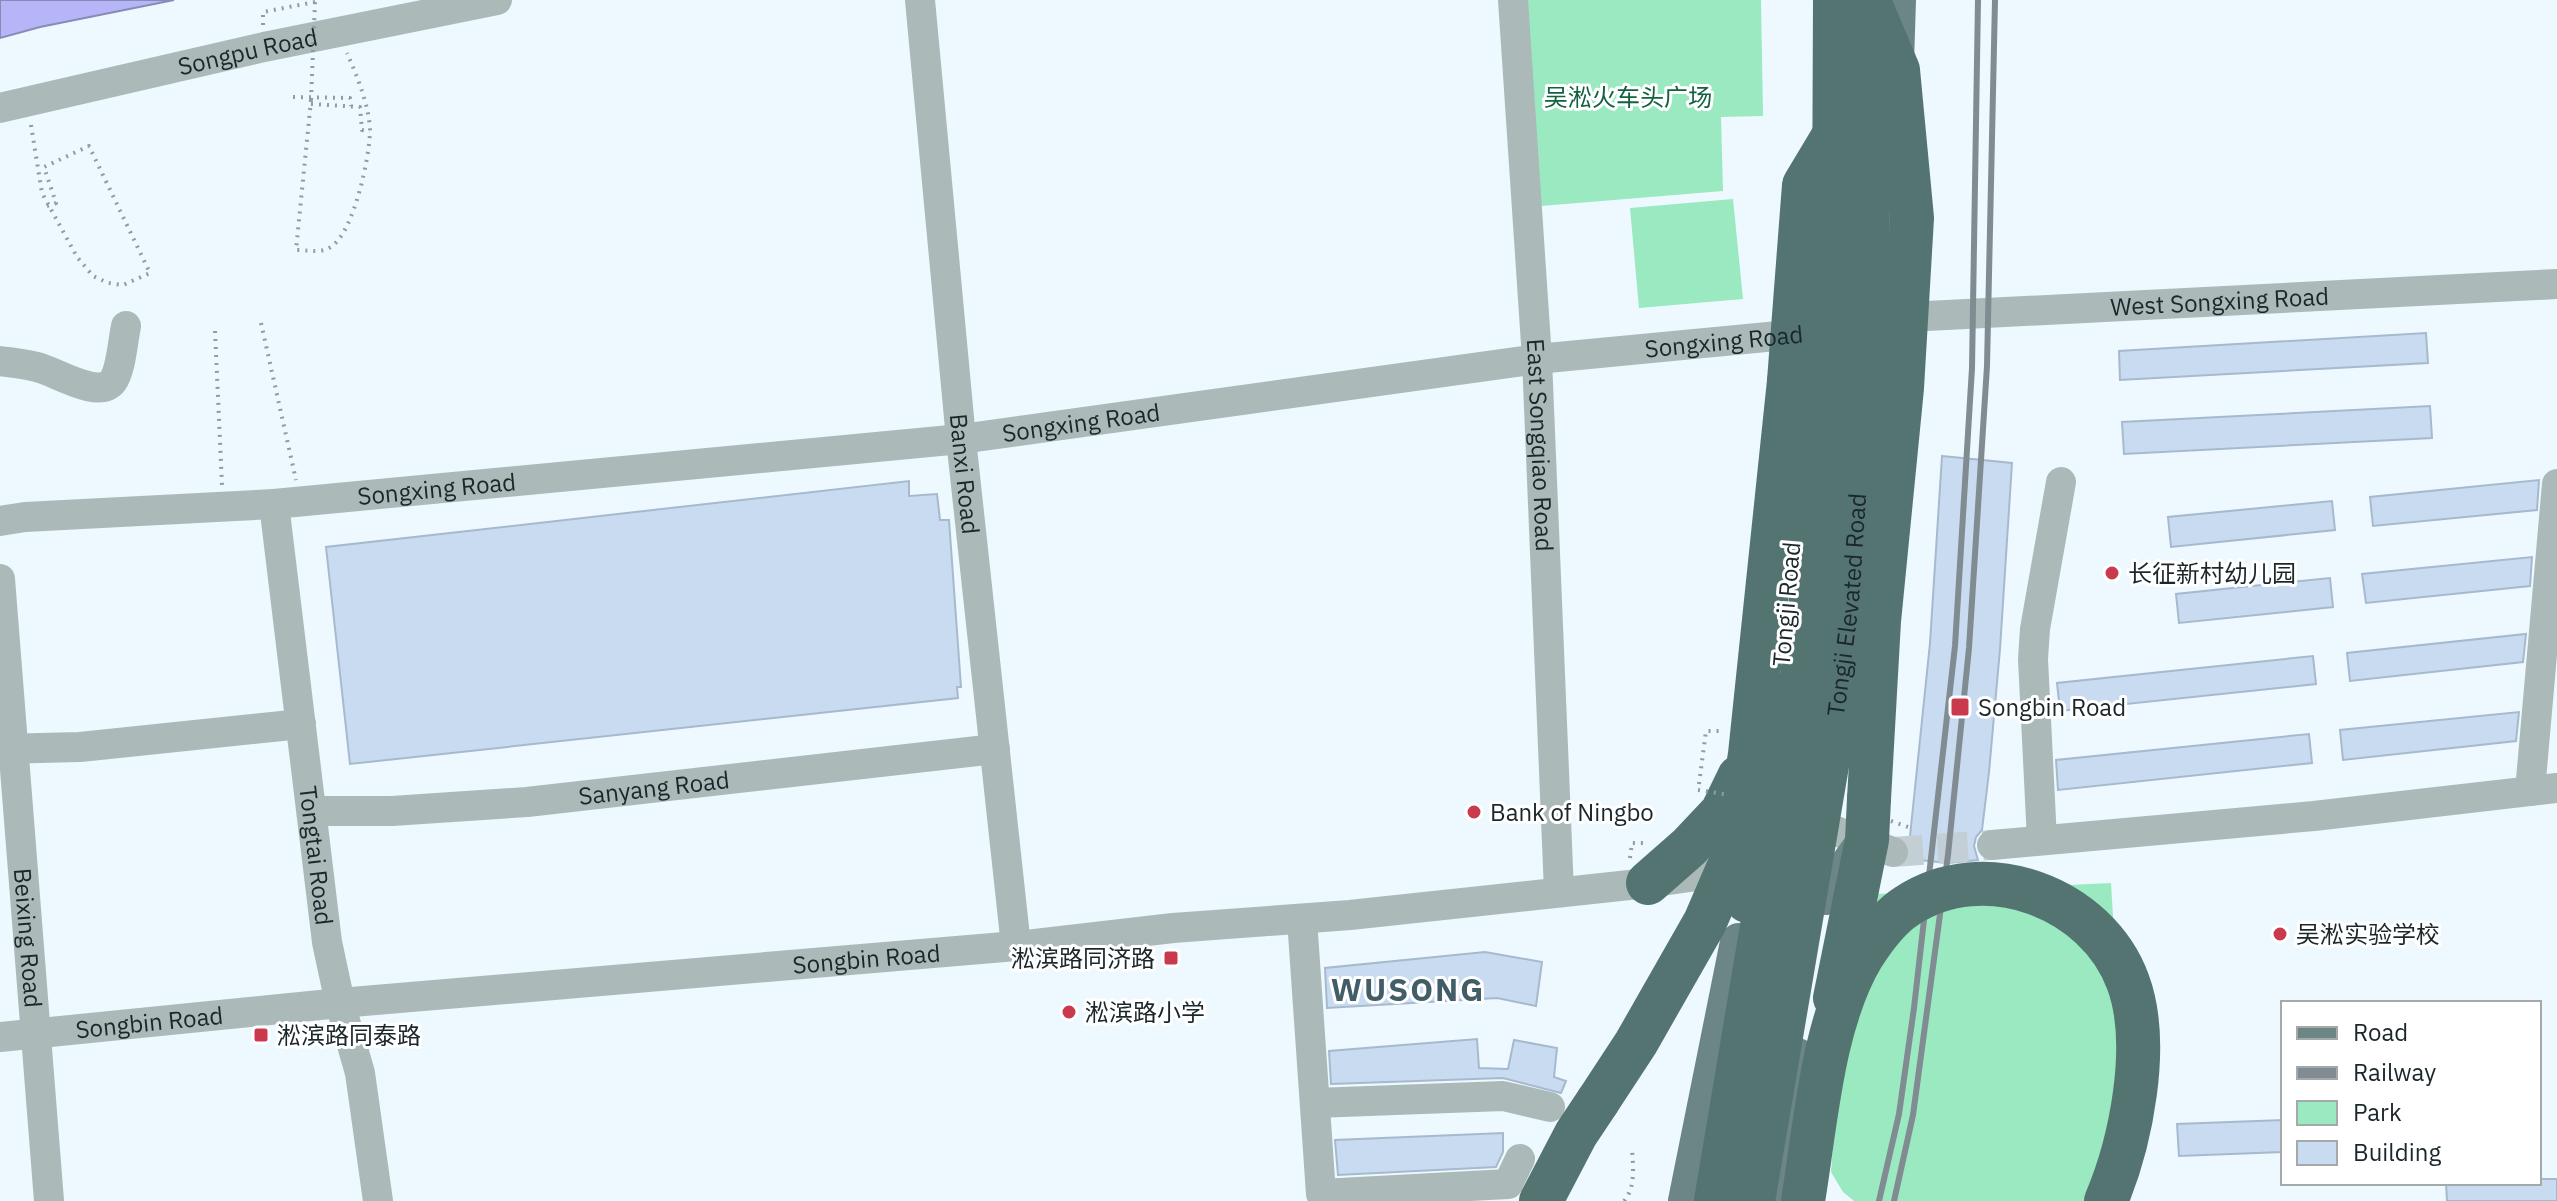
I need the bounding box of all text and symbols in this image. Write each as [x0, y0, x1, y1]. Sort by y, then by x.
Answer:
street label: Songpu Road [175, 21, 320, 82]
park label: 吴淞火车头广场 [1544, 81, 1712, 113]
street label: West Songxing Road [2109, 280, 2330, 323]
street label: Songxing Road [1643, 318, 1805, 365]
street label: East Songqiao Road [1520, 338, 1561, 552]
street label: Songxing Road [1000, 396, 1162, 449]
street label: Banxi Road [943, 412, 987, 536]
street label: Songxing Road [356, 465, 517, 512]
street label: Tongji Elevated Road [1819, 492, 1873, 718]
street label: Tongji Road [1765, 540, 1807, 668]
place label: 长征新村幼儿园 [2128, 557, 2296, 589]
marker: 长征新村幼儿园 [2103, 564, 2121, 582]
place label: Songbin Road [1978, 691, 2126, 723]
marker: Songbin Road [1949, 696, 1971, 718]
street label: Sanyang Road [577, 763, 731, 812]
street label: Tongtai Road [292, 784, 341, 927]
place label: Bank of Ningbo [1490, 796, 1654, 828]
marker: Bank of Ningbo [1465, 803, 1483, 821]
street label: Beixing Road [7, 867, 50, 1009]
place label: 吴淞实验学校 [2296, 918, 2440, 950]
marker: 吴淞实验学校 [2271, 925, 2289, 943]
street label: Songbin Road [791, 936, 942, 981]
place label: 淞滨路同济路 [1011, 942, 1155, 974]
marker: 淞滨路同济路 [1162, 949, 1180, 967]
district label: WUSONG [1331, 968, 1485, 1010]
place label: 淞滨路小学 [1085, 996, 1205, 1028]
street label: Songbin Road [74, 999, 225, 1045]
legend [2281, 1001, 2541, 1185]
marker: 淞滨路小学 [1060, 1003, 1078, 1021]
text: Road [2353, 1016, 2408, 1048]
place label: 淞滨路同泰路 [277, 1019, 421, 1051]
marker: 淞滨路同泰路 [252, 1026, 270, 1044]
text: Railway [2353, 1056, 2436, 1088]
text: Park [2353, 1096, 2402, 1128]
text: Building [2353, 1136, 2441, 1168]

